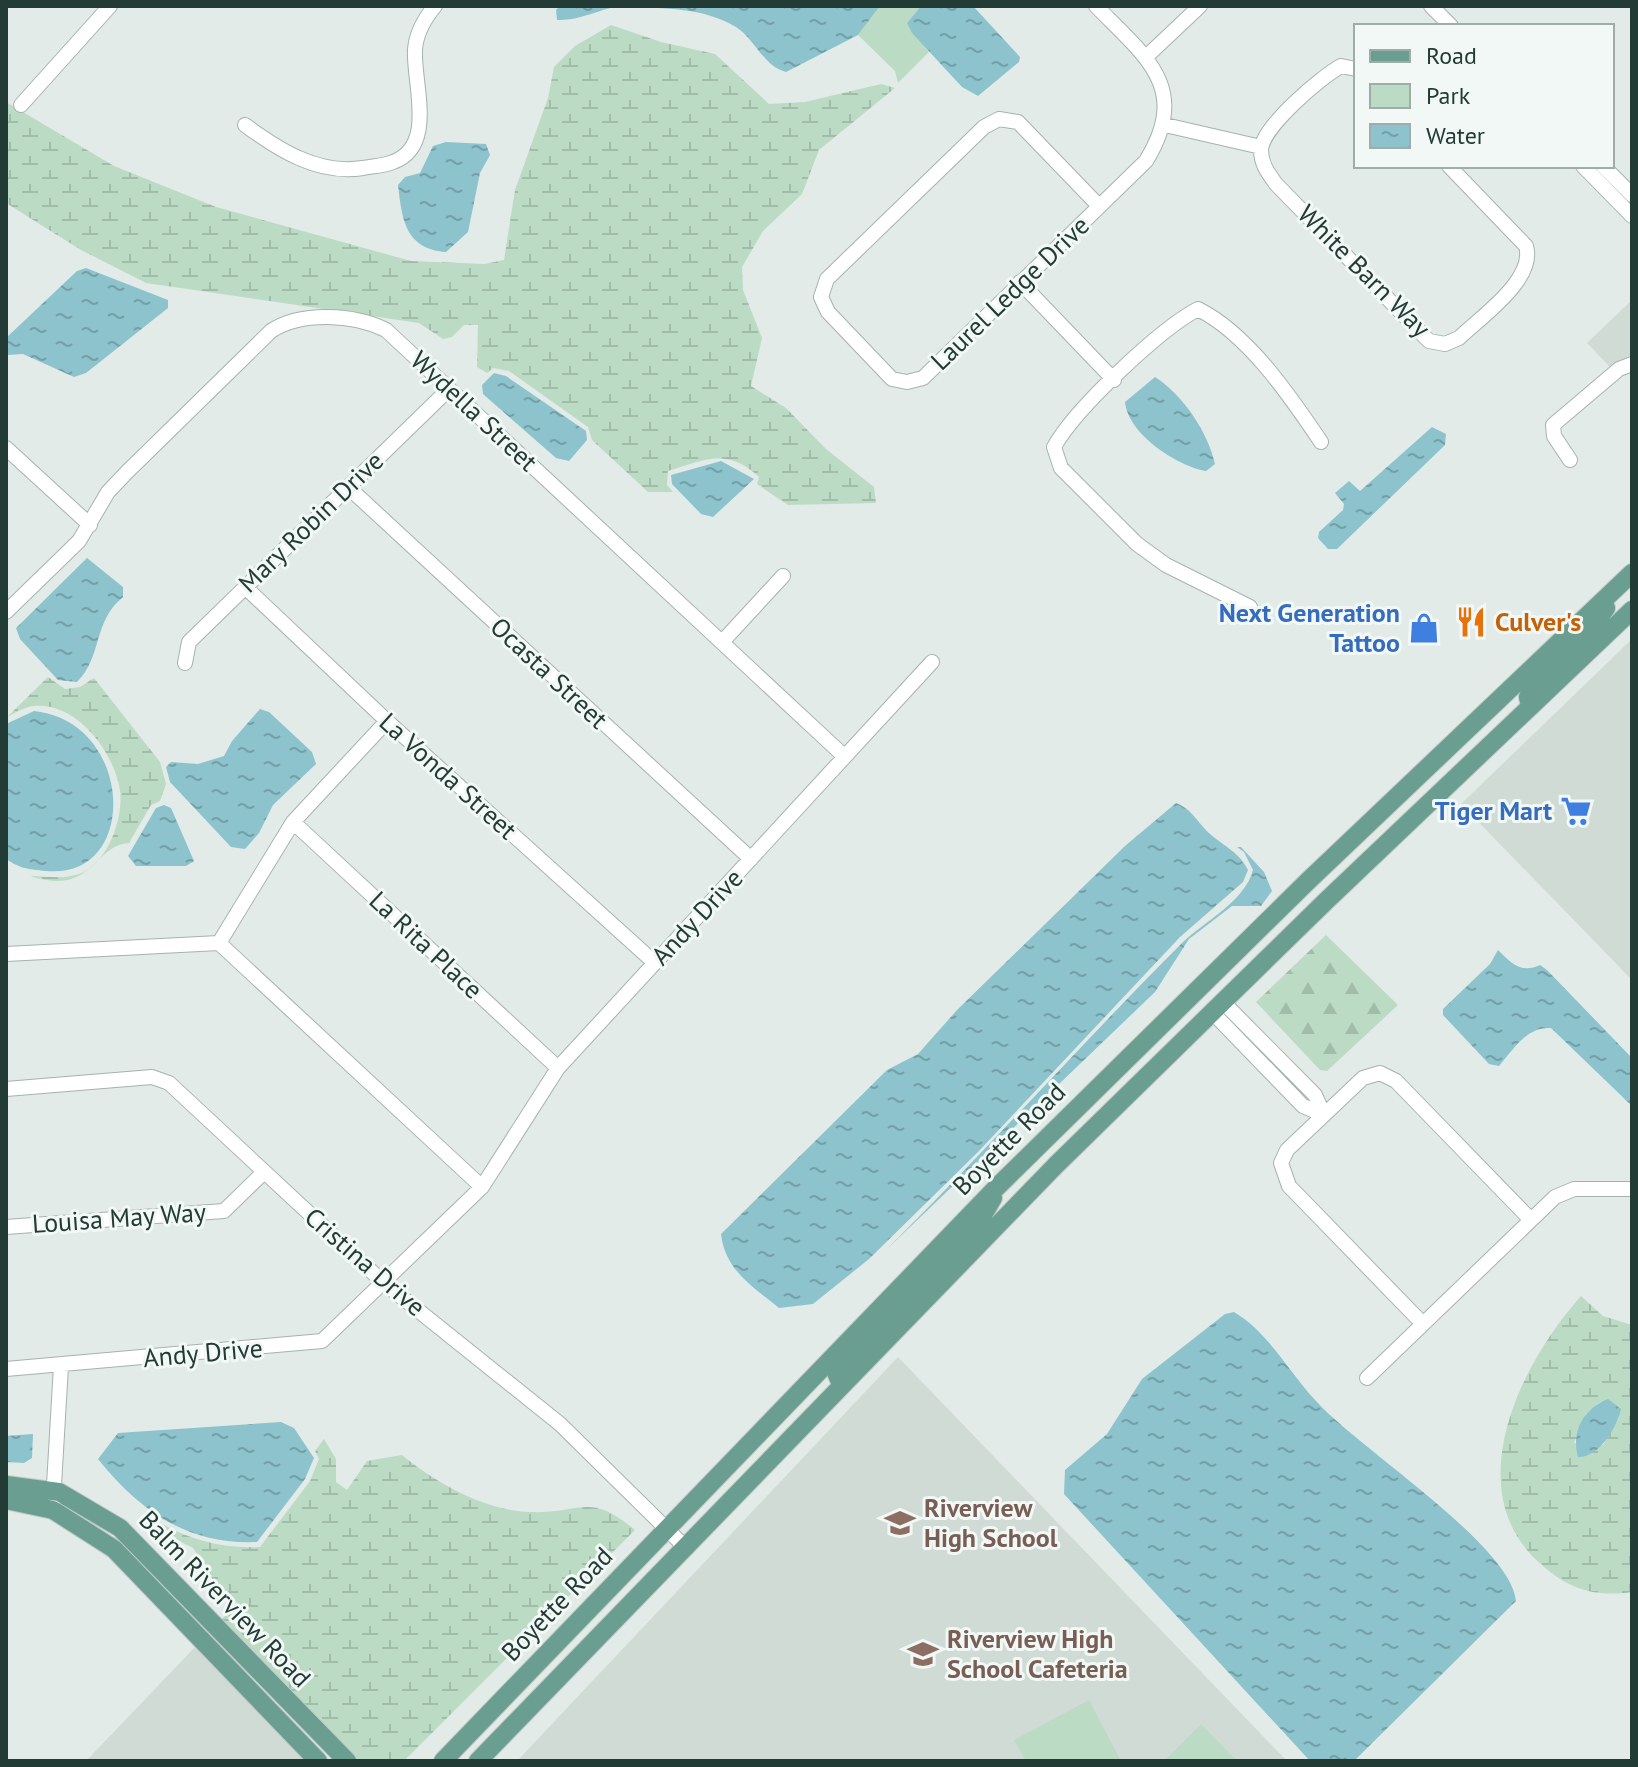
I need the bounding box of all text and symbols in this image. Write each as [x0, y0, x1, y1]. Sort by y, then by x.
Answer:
legend [1354, 24, 1614, 168]
text: Road [1426, 40, 1477, 71]
text: Park [1426, 80, 1471, 111]
text: Water [1426, 120, 1485, 151]
street label: White Barn Way [1291, 197, 1438, 344]
street label: Laurel Ledge Drive [923, 209, 1096, 377]
street label: Wydella Street [404, 343, 545, 478]
street label: Mary Robin Drive [231, 444, 390, 599]
place label: Next Generation Tattoo [1219, 596, 1400, 659]
restaurant icon: Culver's [1454, 605, 1488, 639]
place label: Culver's [1495, 605, 1581, 638]
street label: Ocasta Street [484, 610, 615, 735]
shop icon: Next Generation Tattoo [1407, 611, 1441, 645]
street label: La Vonda Street [373, 705, 524, 846]
place label: Tiger Mart [1435, 794, 1552, 827]
supermarket icon: Tiger Mart [1559, 794, 1593, 828]
street label: Andy Drive [644, 862, 750, 972]
street label: La Rita Place [363, 884, 490, 1006]
street label: Boyette Road [945, 1075, 1072, 1202]
street label: Louisa May Way [31, 1195, 207, 1240]
street label: Cristina Drive [298, 1200, 432, 1323]
street label: Andy Drive [142, 1331, 264, 1374]
place label: Riverview High School [924, 1491, 1058, 1554]
street label: Balm Riverview Road [132, 1503, 318, 1694]
school or university icon: Riverview High School [883, 1506, 917, 1540]
street label: Boyette Road [494, 1540, 619, 1668]
place label: Riverview High School Cafeteria [947, 1622, 1128, 1685]
school or university icon: Riverview High School Cafeteria [906, 1637, 940, 1671]

